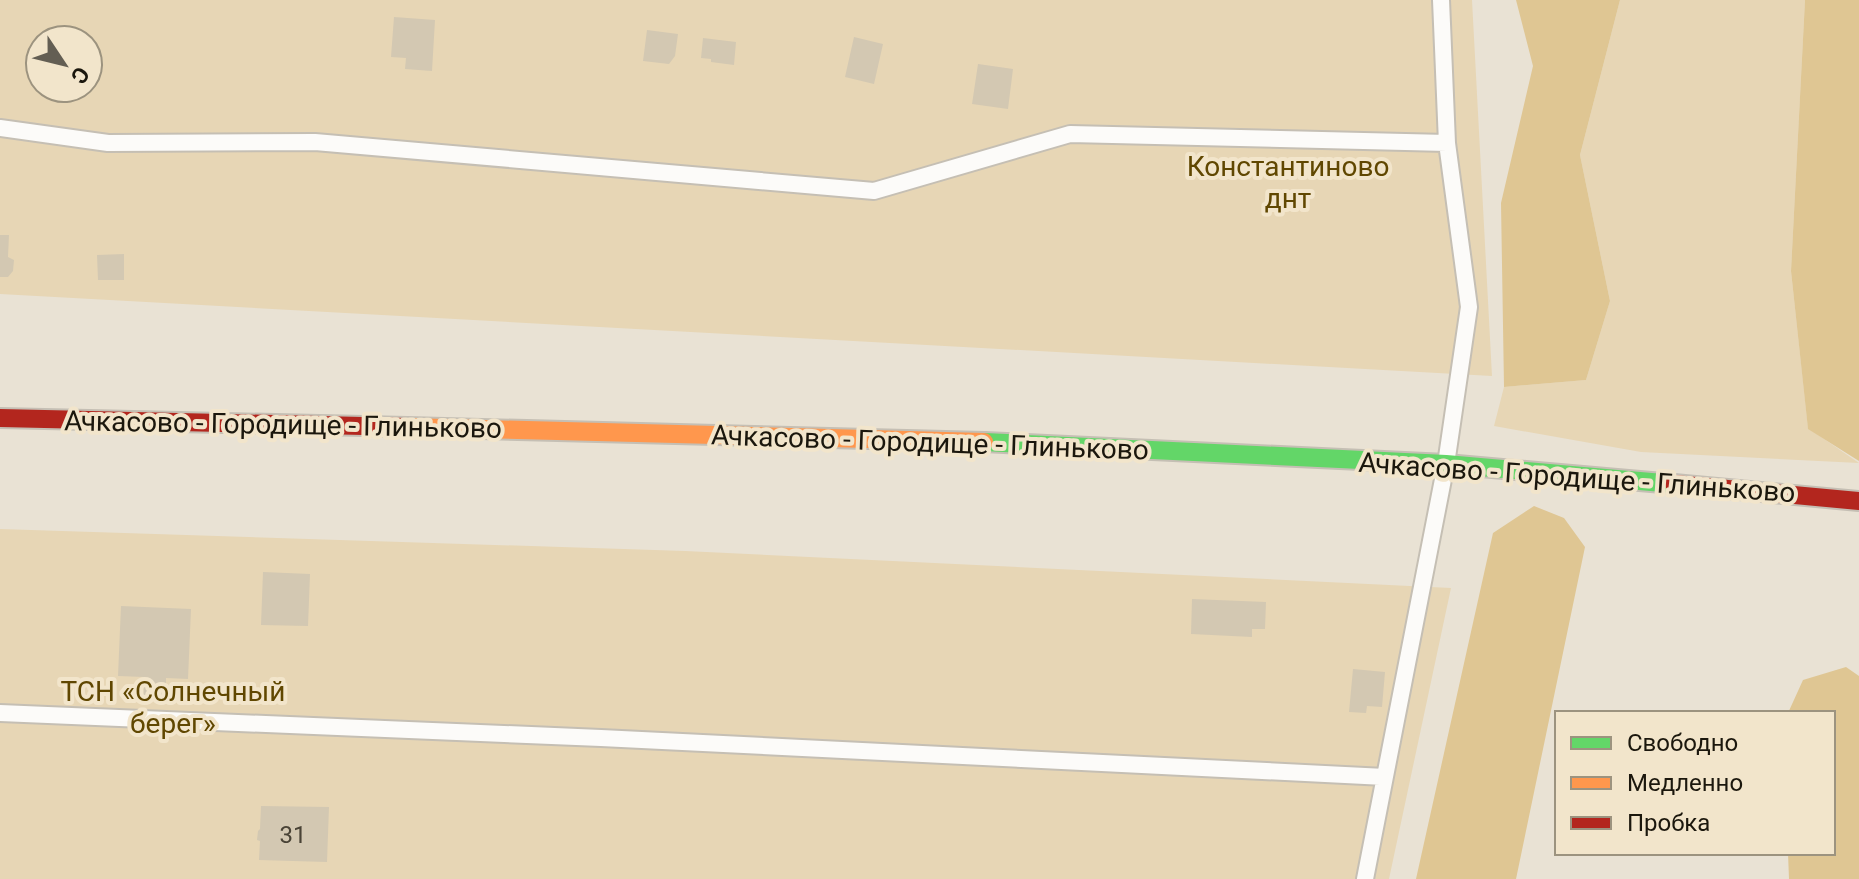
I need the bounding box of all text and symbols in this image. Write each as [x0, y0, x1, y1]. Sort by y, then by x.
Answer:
north arrow [24, 24, 104, 104]
text: С [66, 62, 94, 88]
park label: Константиново днт [1187, 150, 1389, 215]
street label: Ачкасово - Городище - Глиньково [64, 404, 502, 445]
street label: Ачкасово - Городище - Глиньково [711, 418, 1149, 467]
street label: Ачкасово - Городище - Глиньково [1357, 446, 1797, 509]
park label: ТСН «Солнечный берег» [60, 675, 286, 740]
legend [1555, 711, 1835, 855]
text: Свободно [1627, 729, 1738, 757]
text: Медленно [1627, 769, 1743, 797]
text: Пробка [1627, 809, 1710, 837]
house number: 31 [280, 821, 306, 849]

